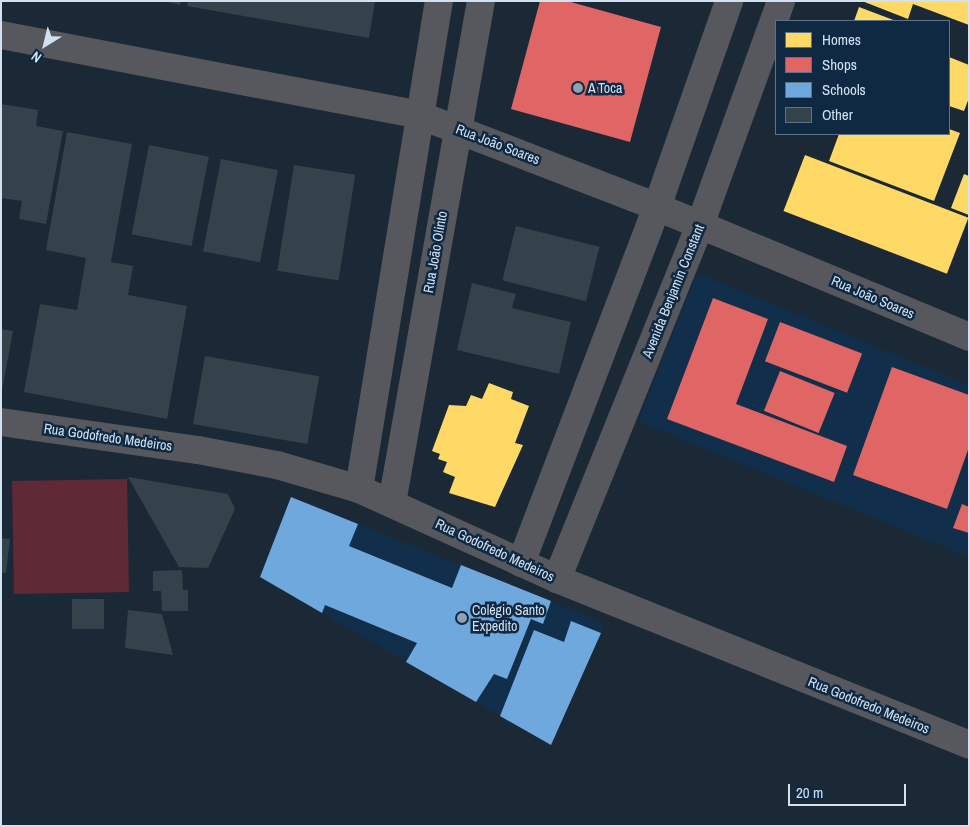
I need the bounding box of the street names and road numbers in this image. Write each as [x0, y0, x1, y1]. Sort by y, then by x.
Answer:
street label: Rua João Soares [454, 120, 542, 168]
street label: Rua João Olinto [420, 210, 450, 294]
street label: Avenida Benjamin Constant [638, 222, 708, 360]
street label: Rua João Soares [829, 272, 917, 322]
street label: Rua Godofredo Medeiros [43, 420, 173, 454]
street label: Rua Godofredo Medeiros [433, 515, 557, 585]
street label: Rua Godofredo Medeiros [806, 673, 932, 737]

